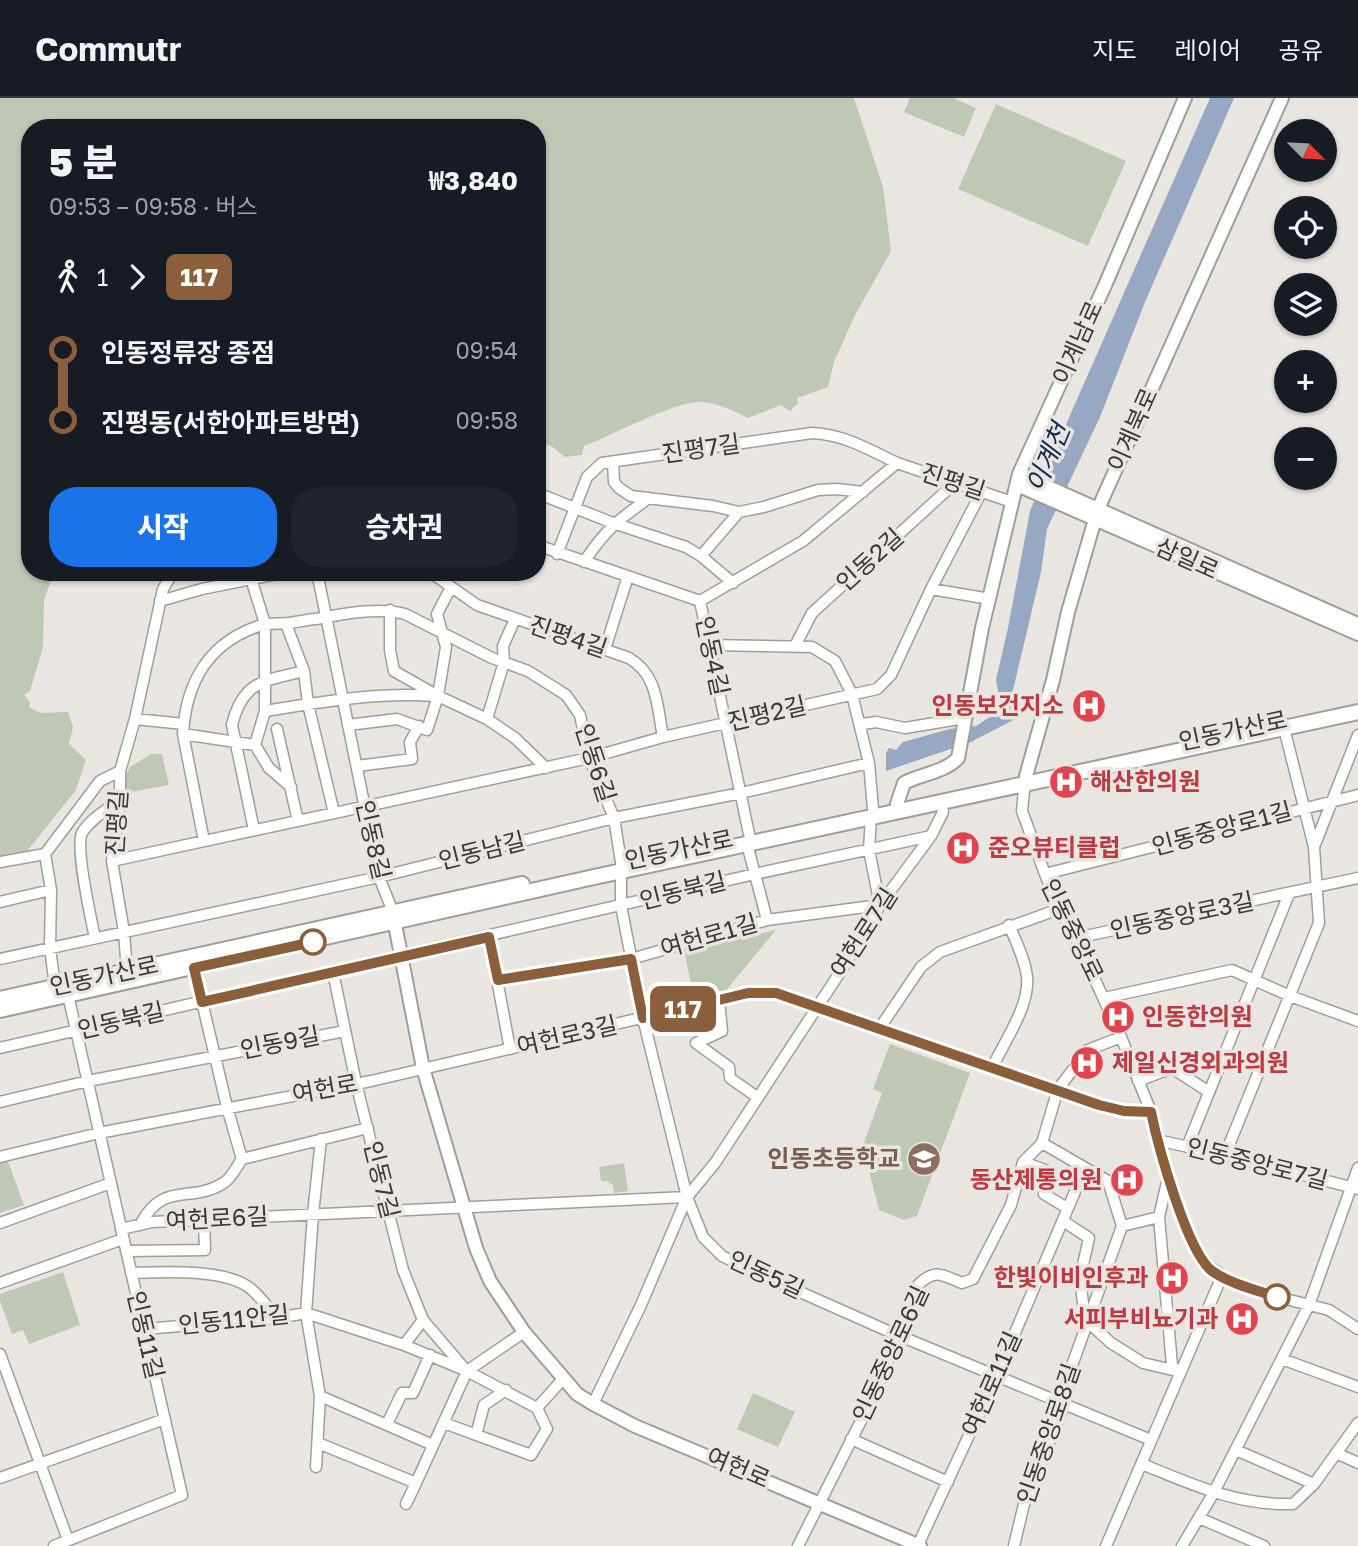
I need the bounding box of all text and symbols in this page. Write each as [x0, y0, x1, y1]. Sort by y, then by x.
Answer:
text: Commutr [35, 29, 182, 68]
text: 지도 [1092, 35, 1137, 64]
text: 레이어 [1175, 35, 1241, 64]
text: 공유 [1279, 35, 1323, 64]
north arrow [1274, 119, 1337, 182]
map controls [1274, 119, 1337, 490]
text: 5 분 [49, 139, 117, 184]
text: ₩3,840 [429, 165, 518, 196]
text: 09:53 – 09:58 · 버스 [49, 192, 258, 220]
button: locate [1274, 196, 1337, 259]
icon: walk [49, 258, 87, 296]
icon: forward [118, 258, 156, 296]
text: 117 [180, 262, 218, 291]
text: 1 [97, 263, 108, 291]
button: layers [1274, 273, 1337, 336]
street label: 이계남로 [1045, 296, 1108, 389]
text: 09:54 [456, 336, 518, 364]
text: 인동정류장 종점 [101, 337, 275, 368]
button: + [1274, 350, 1337, 413]
street label: 이계북로 [1100, 383, 1163, 476]
text: 09:58 [456, 406, 518, 434]
text: 진평동(서한아파트방면) [101, 407, 360, 438]
water label: 이계천 [1019, 416, 1077, 497]
button: − [1274, 427, 1337, 490]
street label: 진평7길 [660, 428, 742, 467]
street label: 진평길 [917, 457, 989, 505]
button: 시작 [49, 487, 277, 567]
button: 승차권 [291, 487, 518, 567]
street label: 인동2길 [830, 521, 908, 596]
street label: 삼일로 [1151, 531, 1224, 584]
street label: 진평4길 [526, 609, 611, 662]
street label: 인동4길 [691, 613, 736, 698]
hospital icon: 인동보건지소 [1070, 687, 1108, 725]
street label: 진평2길 [724, 689, 809, 736]
place label: 인동보건지소 [932, 690, 1064, 719]
street label: 인동가산로 [1176, 704, 1290, 755]
street label: 인동6길 [570, 720, 623, 805]
hospital icon: 해산한의원 [1047, 763, 1085, 801]
place label: 해산한의원 [1090, 766, 1200, 795]
street label: 진평길 [99, 789, 132, 857]
street label: 인동중앙로1길 [1148, 795, 1295, 860]
street label: 인동8길 [351, 797, 398, 882]
street label: 인동가산로 [622, 823, 736, 874]
street label: 인동남길 [435, 825, 528, 874]
hospital icon: 준오뷰티클럽 [944, 829, 982, 867]
place label: 준오뷰티클럽 [988, 832, 1120, 861]
street label: 인동북길 [636, 865, 729, 914]
street label: 인동중앙로 [1036, 873, 1111, 985]
street label: 여헌로7길 [823, 882, 902, 982]
street label: 인동중앙로3길 [1107, 885, 1256, 944]
street label: 여헌로1길 [657, 907, 761, 962]
unlabelled marker [300, 929, 326, 955]
street label: 인동가산로 [47, 949, 161, 1000]
line badge: 117 [643, 986, 723, 1032]
text: 117 [664, 994, 702, 1023]
street label: 인동북길 [74, 995, 167, 1044]
hospital icon: 인동한의원 [1099, 998, 1137, 1036]
place label: 인동한의원 [1142, 1001, 1252, 1030]
street label: 여헌로3길 [514, 1009, 620, 1060]
street label: 인동9길 [237, 1020, 322, 1063]
hospital icon: 제일신경외과의원 [1068, 1044, 1106, 1082]
place label: 제일신경외과의원 [1112, 1047, 1289, 1076]
street label: 여헌로 [290, 1067, 360, 1108]
street label: 인동중앙로7길 [1183, 1131, 1331, 1194]
street label: 인동7길 [359, 1138, 406, 1221]
school or university icon: 인동초등학교 [905, 1140, 943, 1178]
place label: 인동초등학교 [768, 1143, 900, 1172]
hospital icon: 동산제통의원 [1108, 1161, 1146, 1199]
place label: 동산제통의원 [970, 1164, 1102, 1193]
street label: 여헌로6길 [165, 1200, 269, 1235]
street label: 인동5길 [724, 1244, 809, 1304]
hospital icon: 한빛이비인후과 [1153, 1259, 1191, 1297]
place label: 한빛이비인후과 [993, 1262, 1148, 1291]
street label: 인동중앙로6길 [845, 1281, 934, 1426]
unlabelled marker [1264, 1284, 1290, 1310]
street label: 인동11길 [122, 1288, 171, 1382]
street label: 인동11안길 [177, 1298, 291, 1339]
hospital icon: 서피부비뇨기과 [1223, 1300, 1261, 1338]
place label: 서피부비뇨기과 [1063, 1303, 1218, 1332]
street label: 여헌로11길 [955, 1327, 1027, 1440]
street label: 인동중앙로8길 [1010, 1359, 1085, 1508]
street label: 여헌로 [702, 1440, 775, 1493]

